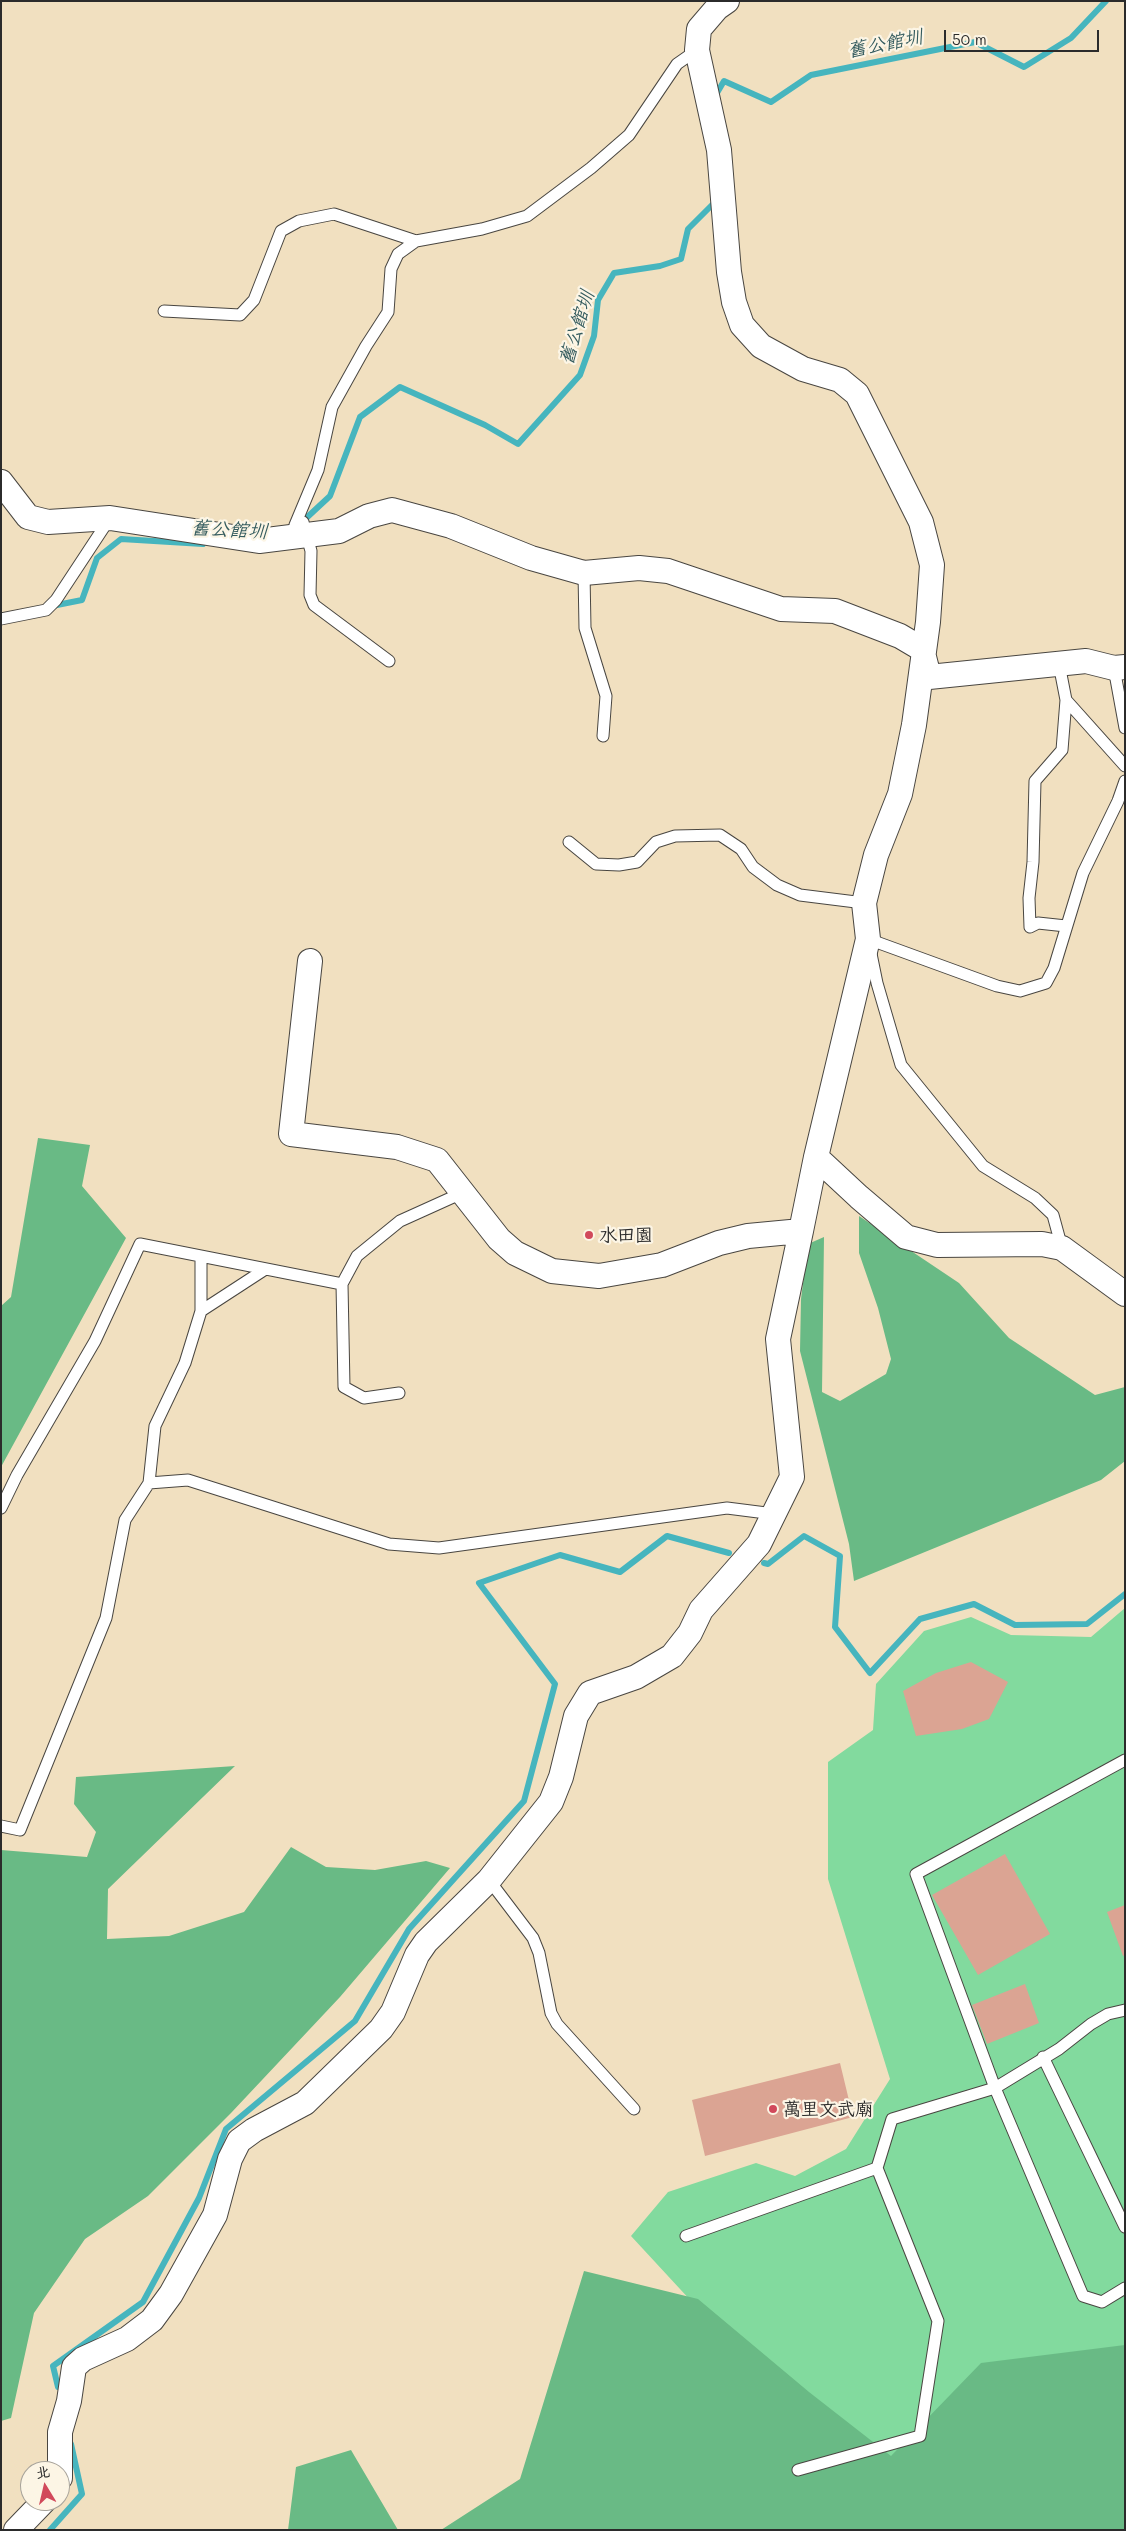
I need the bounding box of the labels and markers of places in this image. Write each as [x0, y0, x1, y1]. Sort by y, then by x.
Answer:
place label: 水田園 [599, 1224, 653, 1246]
marker: 水田園 [583, 1229, 595, 1241]
place label: 萬里文武廟 [783, 2098, 873, 2120]
marker: 萬里文武廟 [767, 2103, 779, 2115]

